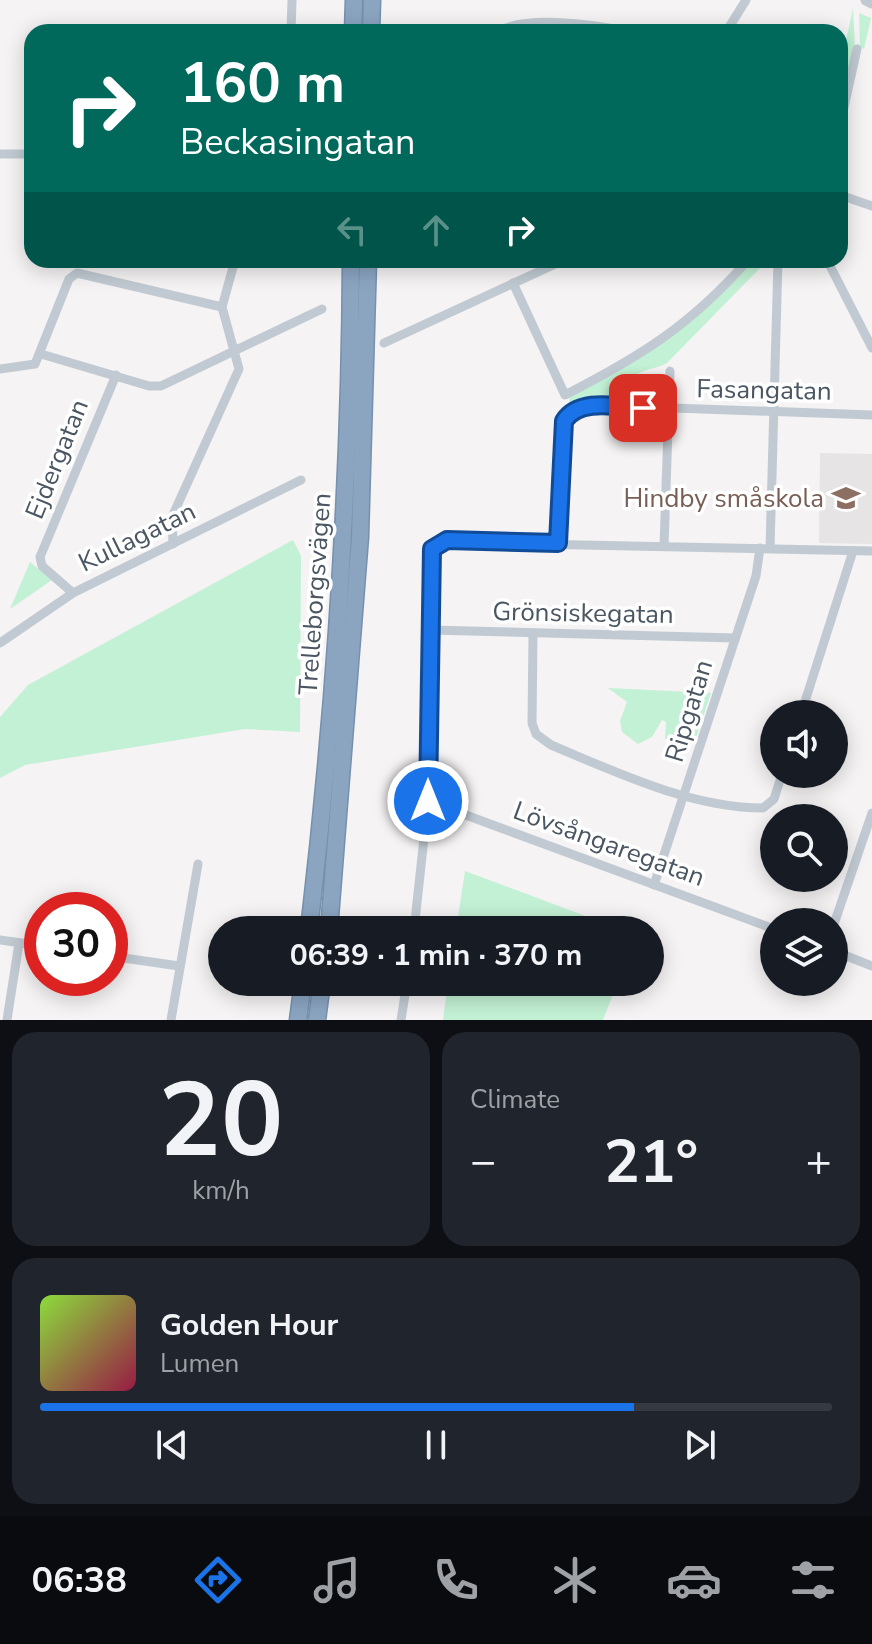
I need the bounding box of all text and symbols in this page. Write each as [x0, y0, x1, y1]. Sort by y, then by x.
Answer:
text: 160 m [180, 45, 345, 122]
icon: right [48, 56, 152, 160]
text: Beckasingatan [180, 118, 415, 167]
icon: left [330, 208, 374, 252]
icon: ahead [414, 208, 458, 252]
icon: right [498, 208, 542, 252]
street label: Fasangatan [696, 371, 832, 409]
pin [609, 374, 677, 442]
icon: arrive [621, 386, 665, 430]
street label: Ejdergatan [17, 394, 97, 524]
place label: Hindby småskola [624, 481, 824, 516]
school or university icon: Hindby småskola [831, 483, 861, 513]
street label: Trelleborgsvägen [290, 492, 340, 696]
street label: Kullagatan [73, 494, 201, 580]
street label: Grönsiskegatan [492, 594, 674, 632]
street label: Ripgatan [657, 656, 721, 766]
map controls [760, 700, 848, 996]
button: sound [760, 700, 848, 788]
position arrow [386, 759, 470, 843]
street label: Lövsångaregatan [509, 793, 709, 895]
button: search [760, 804, 848, 892]
speed limit sign: 30 [24, 892, 128, 996]
button: layers [760, 908, 848, 996]
text: 06:39 · 1 min · 370 m [290, 935, 582, 976]
text: 20 [159, 1050, 283, 1192]
text: Climate [470, 1082, 560, 1117]
text: 21° [604, 1121, 698, 1203]
text: − [470, 1132, 496, 1192]
text: + [806, 1132, 832, 1192]
text: km/h [192, 1173, 250, 1208]
text: Golden Hour [160, 1305, 338, 1346]
text: Lumen [160, 1346, 239, 1381]
icon: previous [150, 1423, 194, 1467]
icon: pause [414, 1423, 458, 1467]
icon: next [678, 1423, 722, 1467]
icon: directions [190, 1552, 246, 1608]
icon: music [309, 1552, 365, 1608]
icon: phone [428, 1552, 484, 1608]
icon: climate [547, 1552, 603, 1608]
icon: car [666, 1552, 722, 1608]
icon: filters [785, 1552, 841, 1608]
text: 06:38 [31, 1556, 127, 1605]

